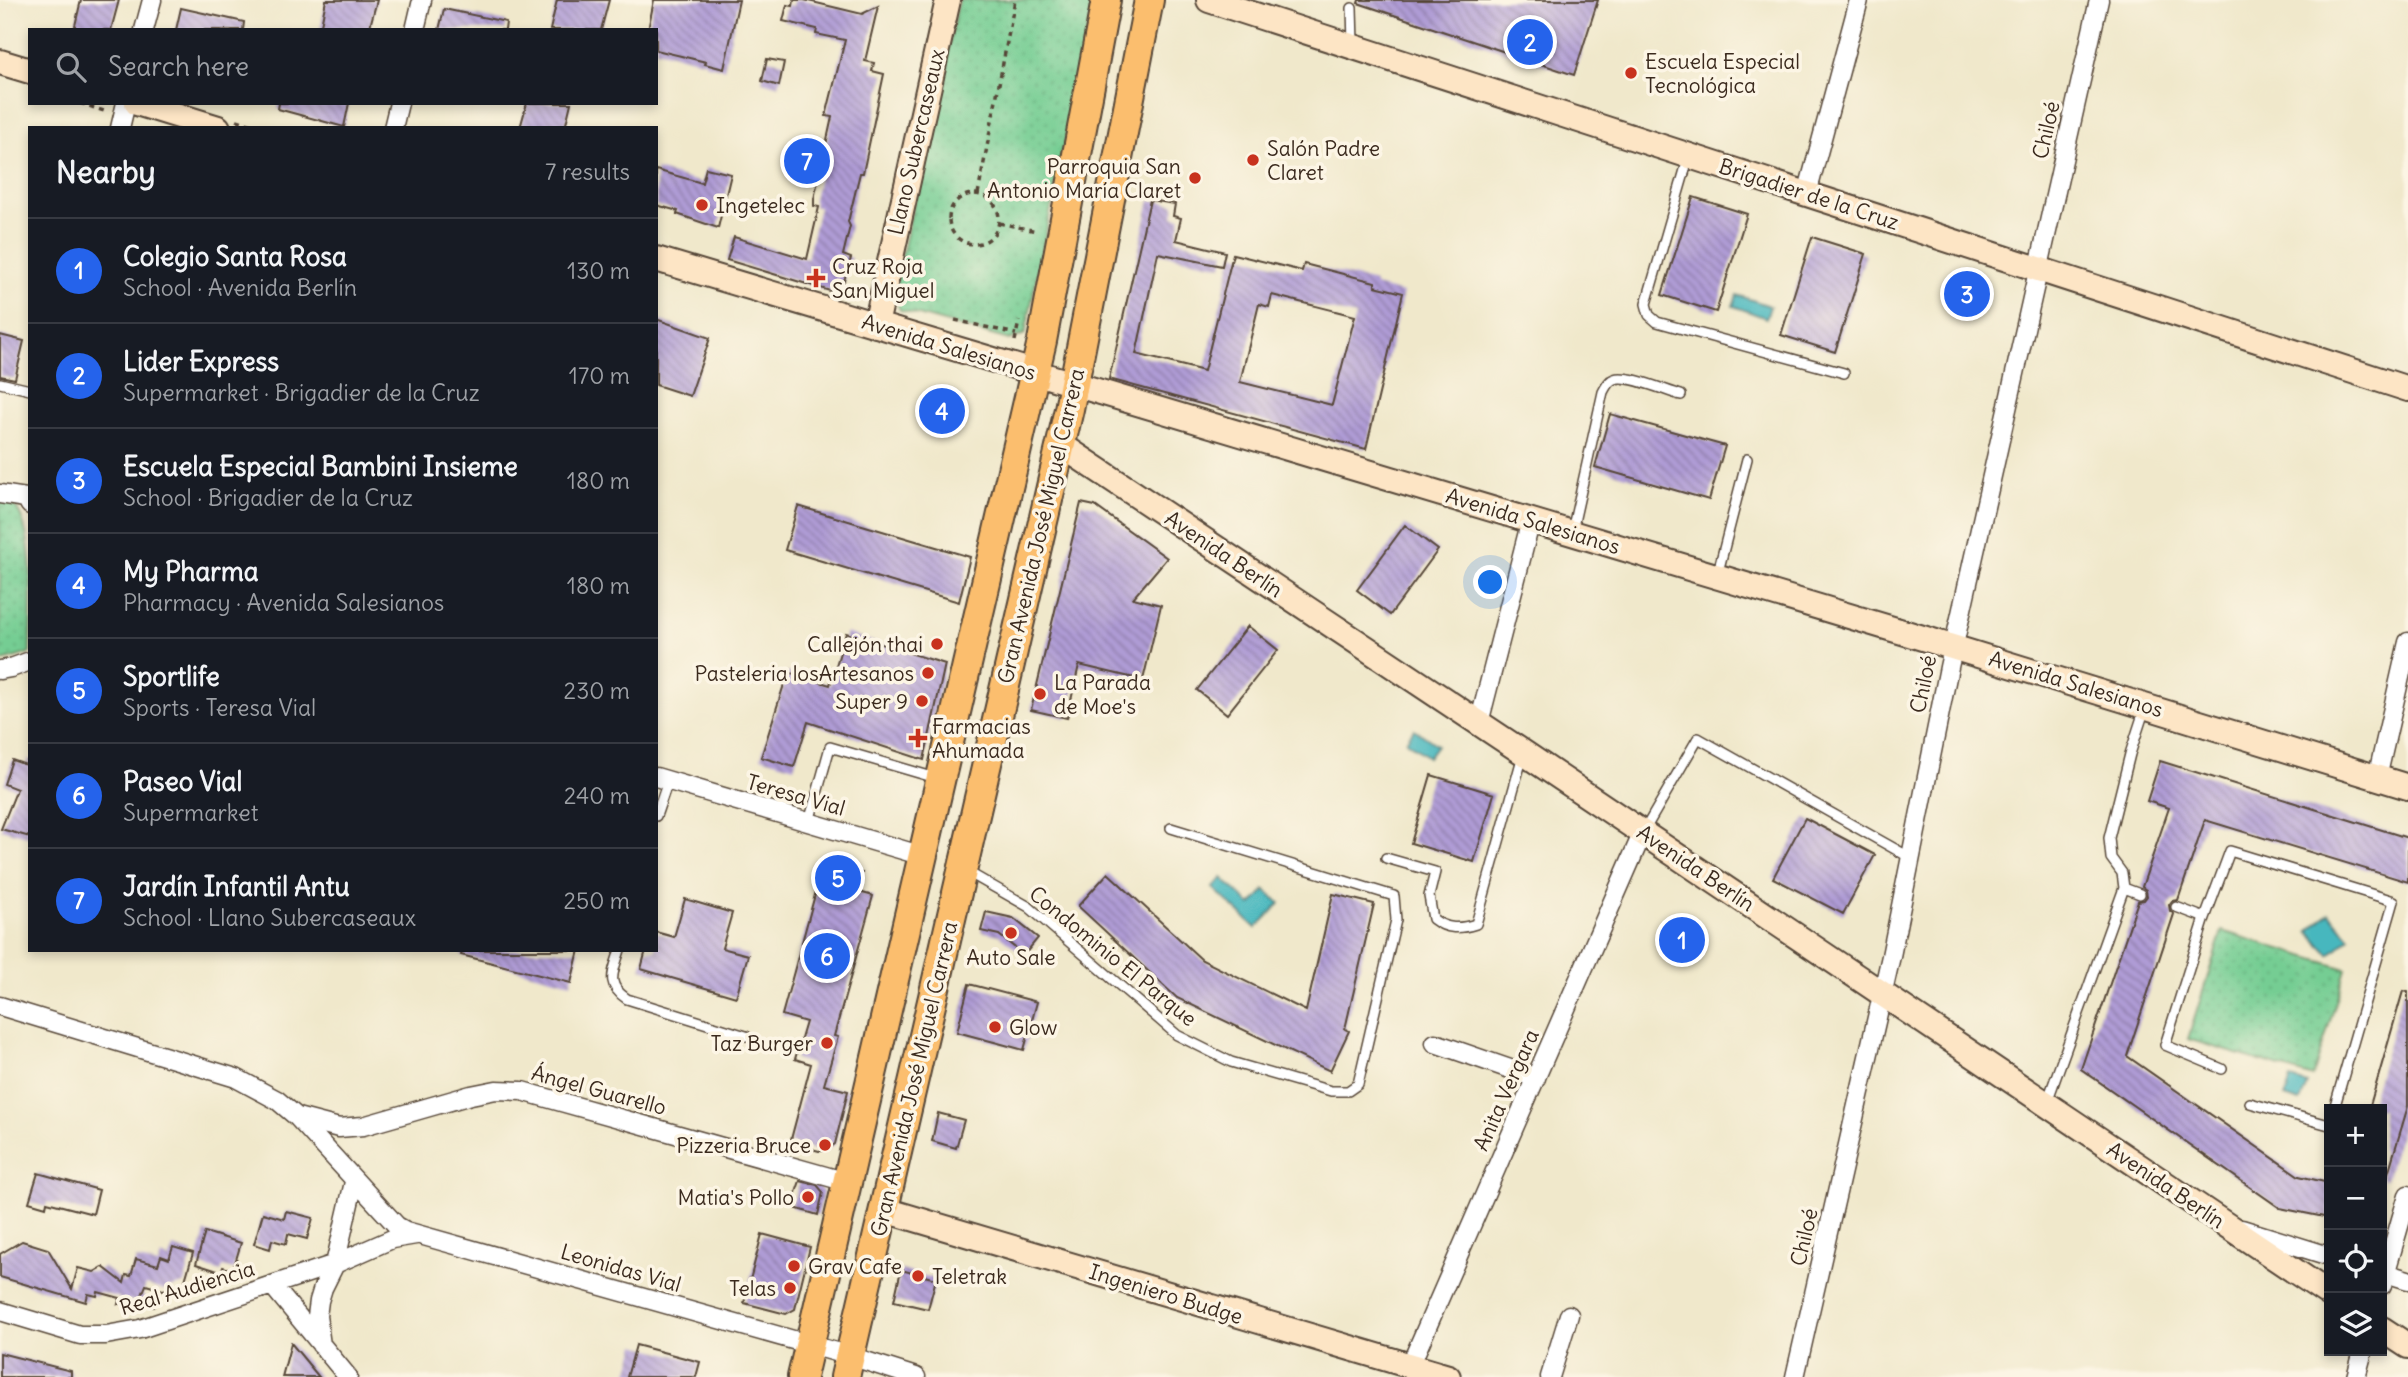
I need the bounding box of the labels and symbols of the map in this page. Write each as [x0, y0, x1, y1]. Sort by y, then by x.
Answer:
pin: 2 [1507, 16, 1553, 68]
street label: Llano Subercaseaux [881, 46, 951, 238]
place label: Escuela Especial Tecnológica [1645, 48, 1800, 99]
marker: Escuela Especial Tecnológica [1623, 65, 1639, 81]
street label: Chiloé [2026, 98, 2066, 162]
pin: 7 [784, 135, 830, 187]
place label: Salón Padre Claret [1267, 135, 1380, 186]
marker: Salón Padre Claret [1245, 152, 1261, 168]
street label: Brigadier de la Cruz [1716, 152, 1902, 236]
place label: Parroquia San Antonio María Claret [987, 153, 1181, 204]
marker: Parroquia San Antonio María Claret [1187, 170, 1203, 186]
place label: Ingetelec [716, 192, 805, 219]
marker: Ingetelec [694, 197, 710, 213]
place label: Cruz Roja San Miguel [832, 253, 934, 304]
marker: Cruz Roja San Miguel [806, 268, 826, 288]
pin: 3 [1944, 268, 1990, 320]
street label: Avenida Salesianos [859, 308, 1039, 386]
street label: Gran Avenida José Miguel Carrera [992, 366, 1090, 686]
pin: 4 [919, 385, 965, 437]
street label: Avenida Salesianos [1443, 482, 1623, 560]
street label: Avenida Berlín [1160, 505, 1288, 603]
your location [1473, 565, 1507, 599]
place label: Callejón thai [807, 631, 923, 658]
marker: Callejón thai [929, 636, 945, 652]
street label: Avenida Salesianos [1986, 645, 2166, 723]
street label: Chiloé [1904, 653, 1942, 715]
place label: Pasteleria losArtesanos [695, 660, 914, 687]
marker: Pasteleria losArtesanos [920, 665, 936, 681]
place label: La Parada de Moe's [1054, 669, 1151, 720]
marker: La Parada de Moe's [1032, 686, 1048, 702]
place label: Super 9 [835, 688, 908, 715]
marker: Super 9 [914, 693, 930, 709]
place label: Farmacias Ahumada [932, 713, 1031, 764]
marker: Farmacias Ahumada [910, 730, 926, 746]
street label: Teresa Vial [744, 768, 848, 822]
street label: Avenida Berlín [1632, 819, 1760, 917]
pin: 5 [815, 852, 861, 904]
street label: Condominio El Parque [1024, 880, 1202, 1032]
pin: 1 [1659, 914, 1705, 966]
street label: Gran Avenida José Miguel Carrera [865, 919, 963, 1239]
marker: Auto Sale [1003, 925, 1019, 941]
pin: 6 [804, 930, 850, 982]
place label: Auto Sale [966, 944, 1056, 971]
place label: Glow [1009, 1014, 1057, 1041]
marker: Glow [987, 1019, 1003, 1035]
street label: Anita Vergara [1467, 1025, 1545, 1155]
place label: Taz Burger [710, 1030, 813, 1057]
marker: Taz Burger [819, 1035, 835, 1051]
street label: Ángel Guarello [529, 1059, 669, 1121]
place label: Pizzeria Bruce [676, 1132, 811, 1159]
street label: Avenida Berlín [2102, 1136, 2230, 1234]
marker: Pizzeria Bruce [817, 1137, 833, 1153]
place label: Matia's Pollo [678, 1184, 794, 1211]
marker: Matia's Pollo [800, 1189, 816, 1205]
street label: Chiloé [1784, 1205, 1824, 1269]
street label: Leonidas Vial [558, 1238, 684, 1298]
place label: Grav Cafe [808, 1253, 902, 1280]
street label: Real Audiencia [116, 1255, 258, 1321]
marker: Grav Cafe [786, 1258, 802, 1274]
street label: Ingeniero Budge [1086, 1258, 1246, 1330]
place label: Teletrak [932, 1263, 1007, 1290]
marker: Teletrak [910, 1268, 926, 1284]
place label: Telas [729, 1275, 776, 1302]
marker: Telas [782, 1280, 798, 1296]

